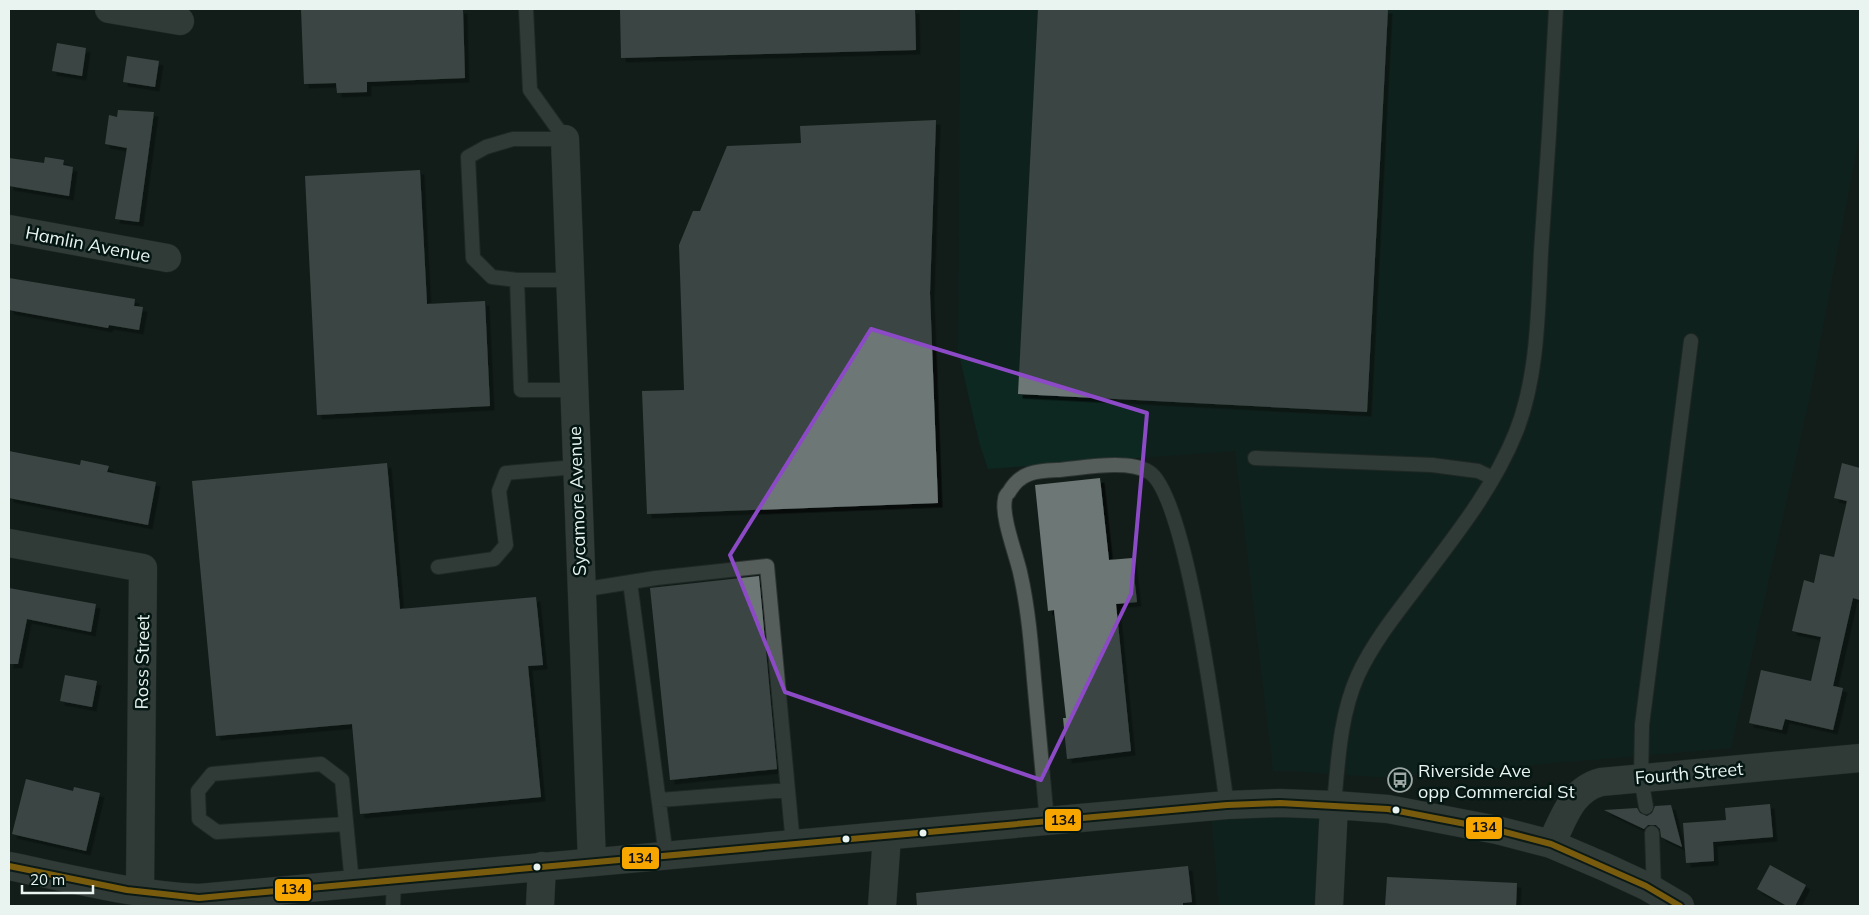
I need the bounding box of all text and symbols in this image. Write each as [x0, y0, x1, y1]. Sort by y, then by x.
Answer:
street label: Hamlin Avenue [24, 221, 152, 267]
street label: Sycamore Avenue [563, 426, 591, 576]
street label: Ross Street [130, 614, 154, 710]
street label: Fourth Street [1634, 757, 1744, 789]
place label: Riverside Ave opp Commercial St [1418, 759, 1575, 803]
bus stop icon: Riverside Ave opp Commercial St [1387, 767, 1413, 793]
unlabelled marker [1391, 805, 1401, 815]
line badge: 134 [1044, 808, 1082, 832]
text: 134 [1050, 811, 1076, 829]
line badge: 134 [1465, 816, 1503, 840]
text: 134 [1471, 818, 1497, 836]
unlabelled marker [918, 828, 928, 838]
unlabelled marker [841, 834, 851, 844]
line badge: 134 [621, 846, 660, 870]
text: 134 [627, 849, 653, 867]
scale bar [22, 862, 94, 894]
unlabelled marker [532, 862, 542, 872]
text: 20 m [30, 870, 65, 889]
line badge: 134 [274, 878, 312, 902]
text: 134 [280, 880, 306, 898]

